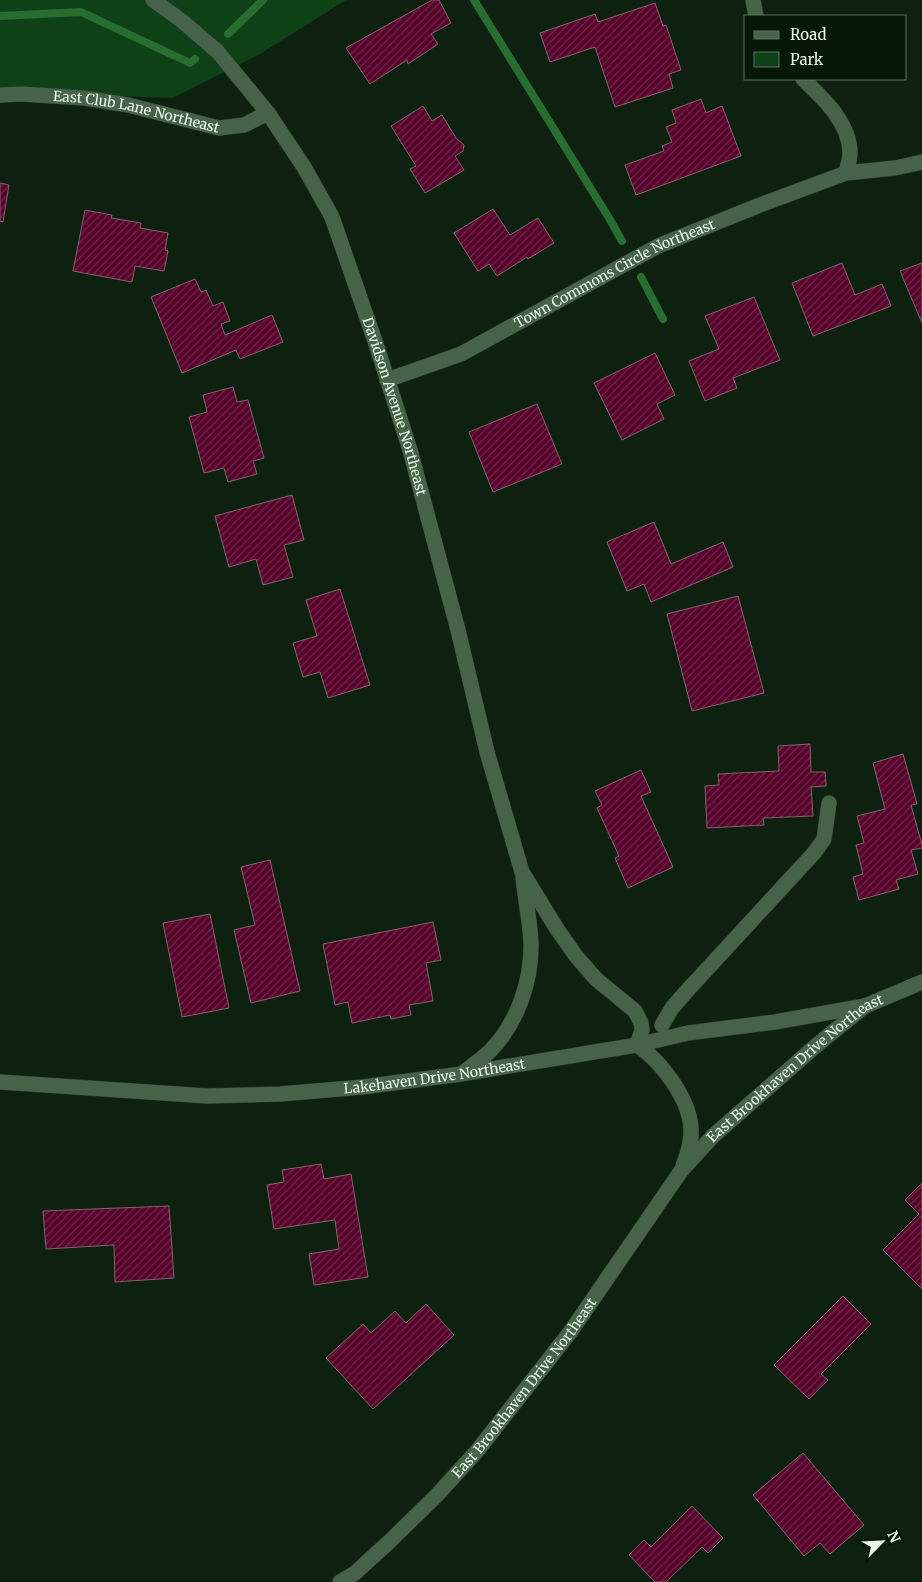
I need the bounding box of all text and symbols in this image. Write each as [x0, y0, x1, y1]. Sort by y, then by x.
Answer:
legend [744, 15, 907, 80]
text: Road [790, 25, 826, 44]
text: Park [790, 50, 824, 69]
street label: East Club Lane Northeast [52, 87, 222, 137]
street label: Town Commons Circle Northeast [511, 215, 718, 332]
street label: Davidson Avenue Northeast [358, 315, 431, 498]
street label: East Brookhaven Drive Northeast [703, 990, 886, 1146]
street label: Lakehaven Drive Northeast [343, 1054, 527, 1098]
street label: East Brookhaven Drive Northeast [448, 1294, 601, 1482]
north arrow [857, 1517, 907, 1567]
text: N [883, 1528, 904, 1545]

